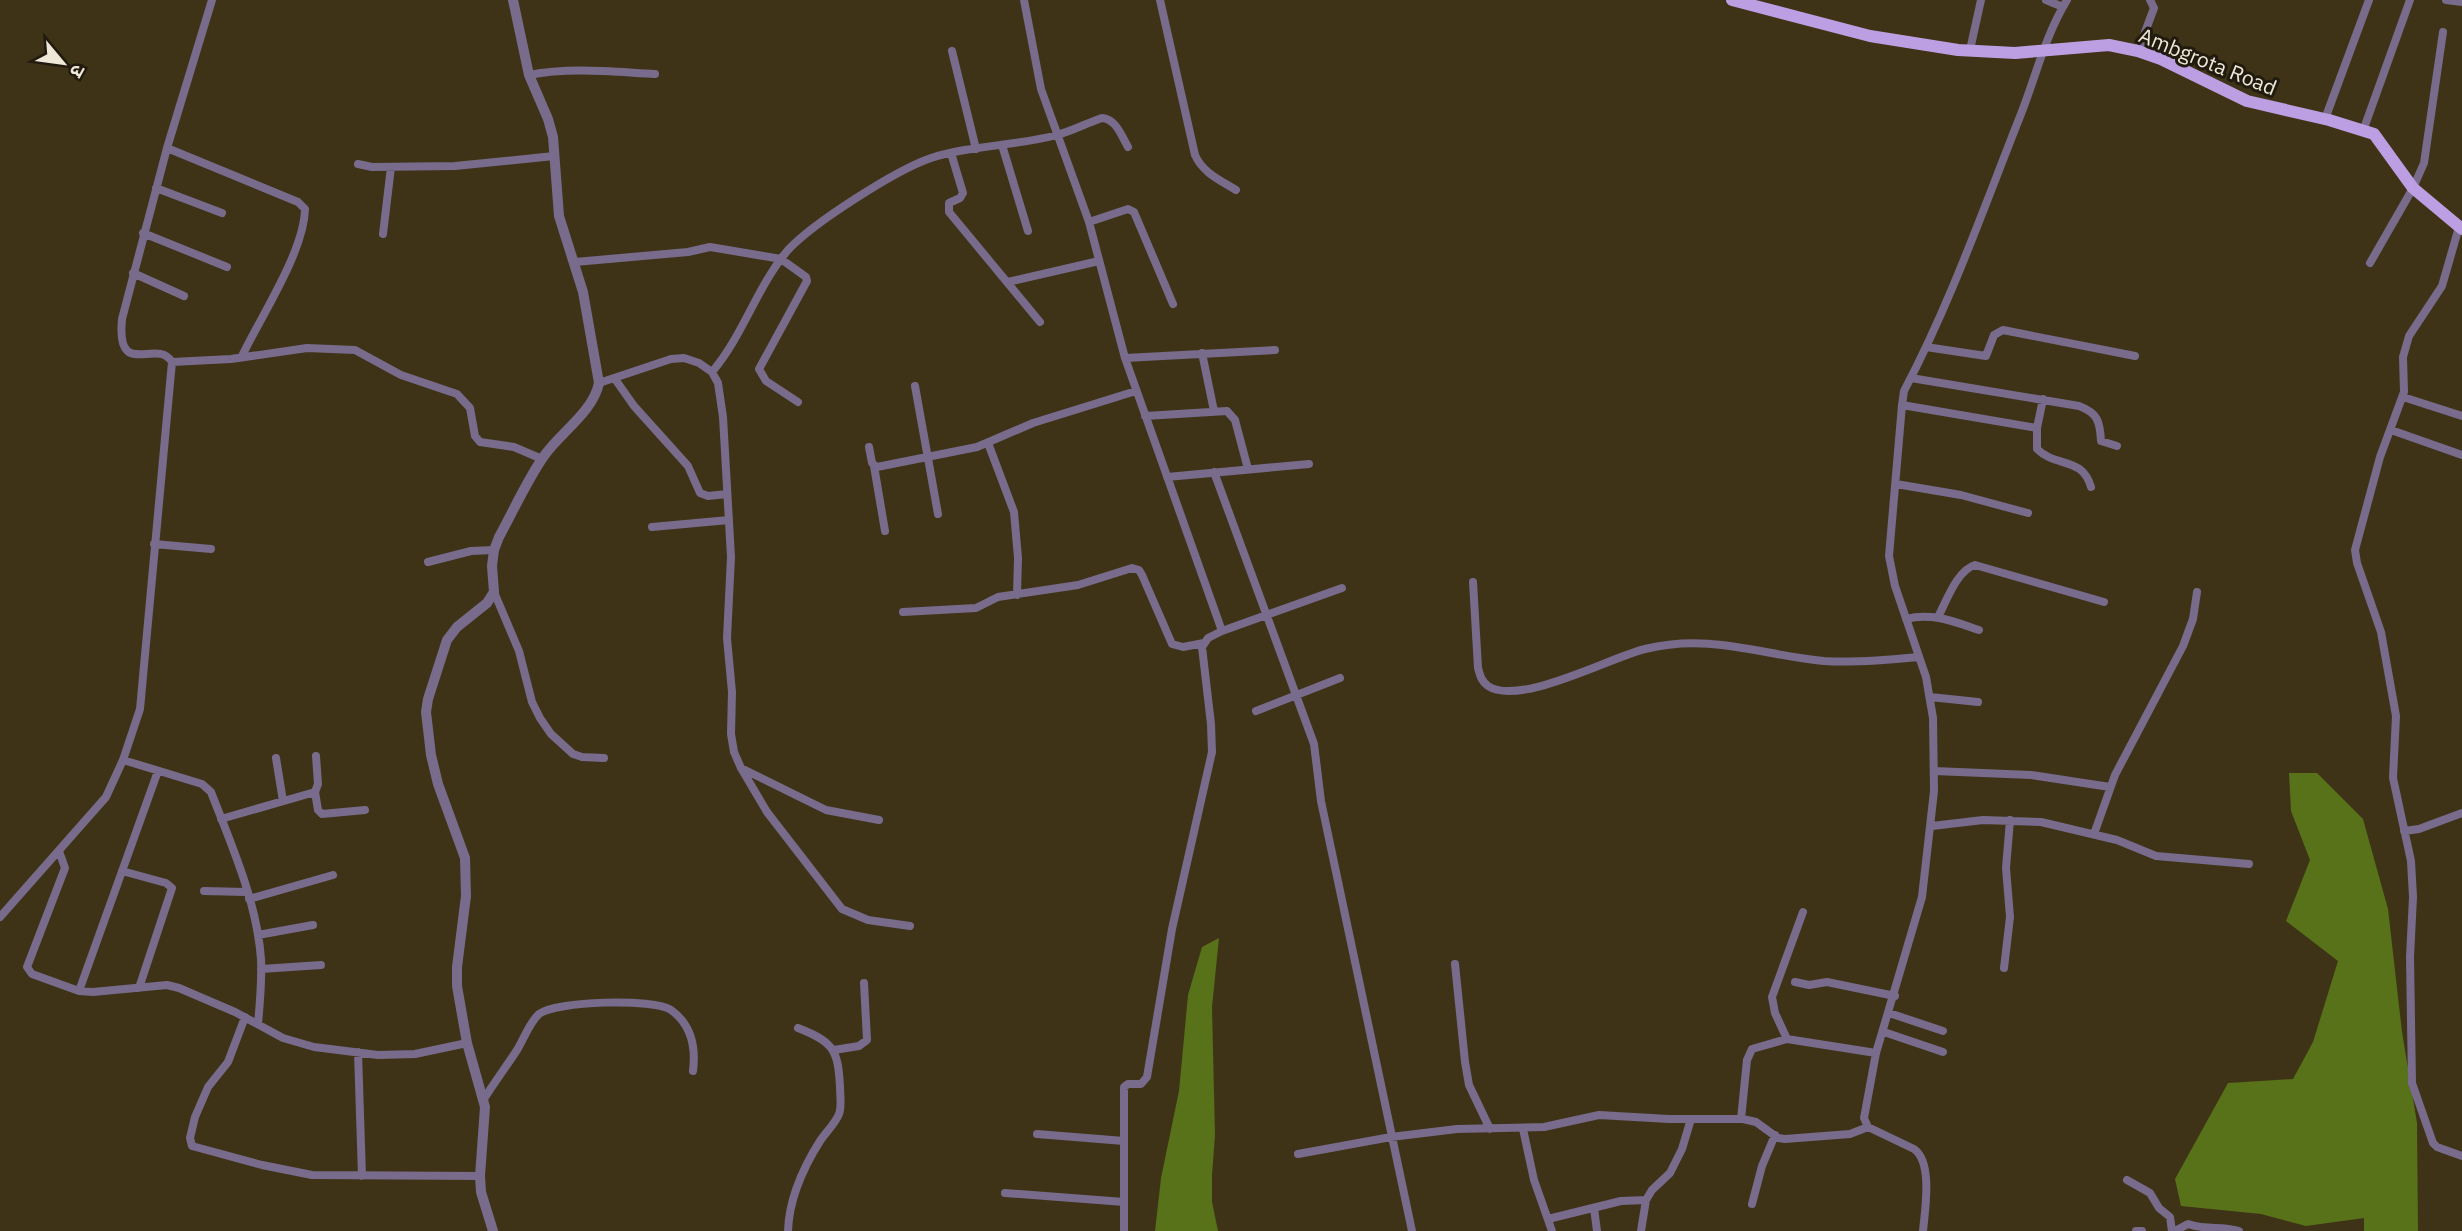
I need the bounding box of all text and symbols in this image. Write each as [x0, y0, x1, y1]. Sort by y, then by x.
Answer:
street label: Ambgrota Road [2135, 21, 2281, 101]
north arrow [28, 28, 98, 98]
text: उ [64, 61, 91, 83]

